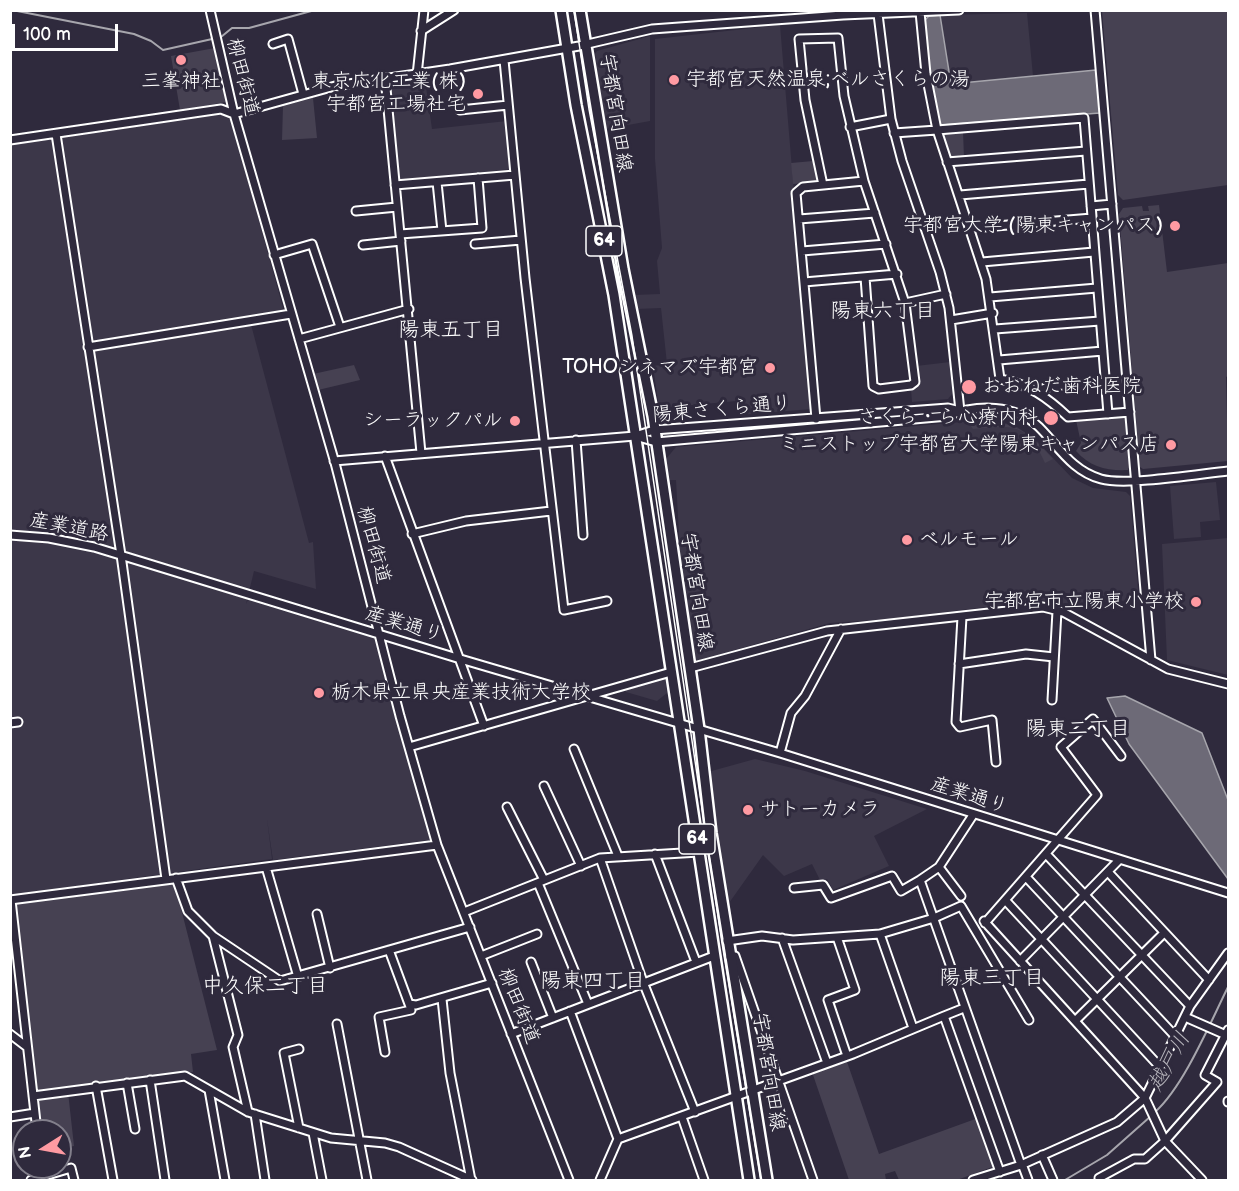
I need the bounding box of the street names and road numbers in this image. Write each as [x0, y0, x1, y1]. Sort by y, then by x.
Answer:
street label: 柳田街道 [221, 35, 263, 119]
street label: 宇都宮向田線 [594, 52, 636, 174]
road number: 64 [586, 226, 622, 256]
street label: 陽東さくら通り [651, 392, 793, 428]
street label: 柳田街道 [351, 503, 395, 587]
street label: 産業道路 [27, 509, 111, 547]
street label: 宇都宮向田線 [675, 531, 717, 653]
street label: 産業通り [362, 602, 446, 648]
street label: 産業通り [927, 772, 1011, 820]
road number: 64 [679, 824, 715, 854]
street label: 柳田街道 [492, 964, 544, 1048]
street label: 宇都宮向田線 [747, 1011, 789, 1133]

